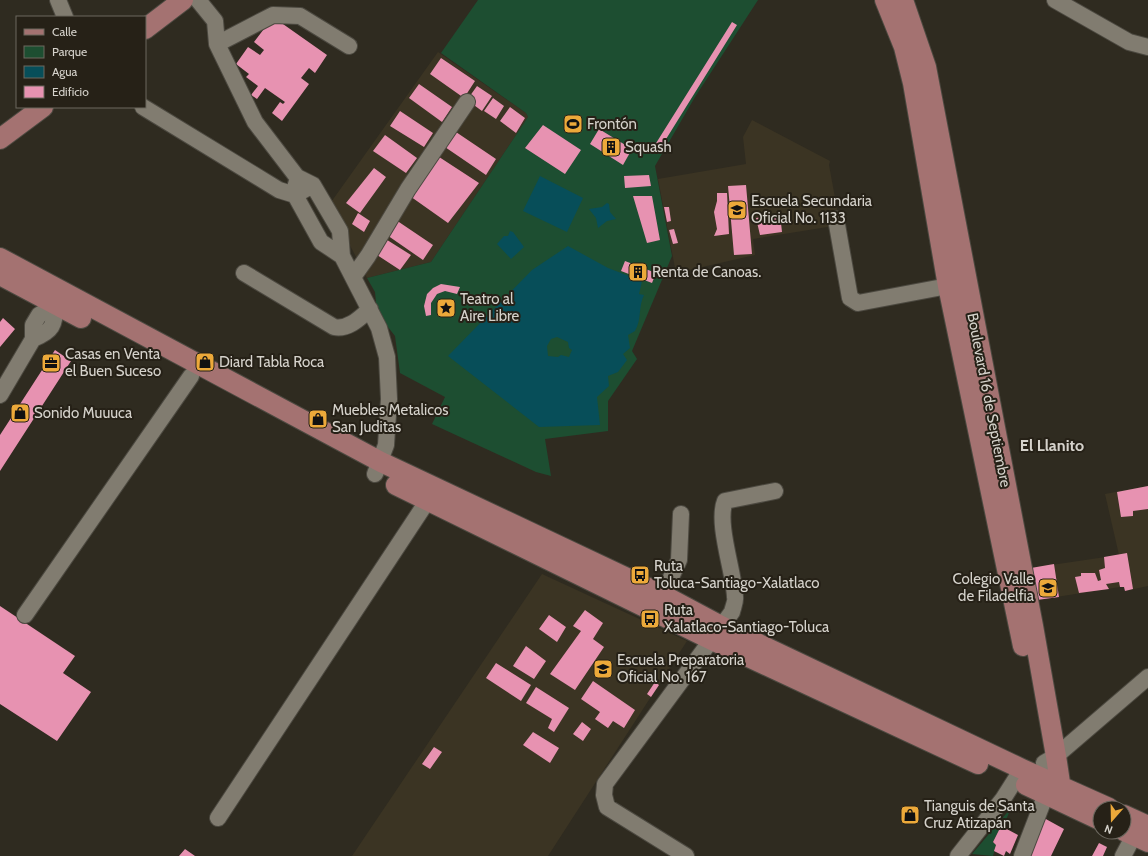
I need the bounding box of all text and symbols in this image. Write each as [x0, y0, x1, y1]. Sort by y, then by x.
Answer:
legend [16, 16, 146, 108]
text: Calle [52, 24, 77, 39]
text: Parque [52, 44, 87, 59]
text: Agua [52, 64, 78, 79]
text: Edificio [52, 84, 89, 99]
sports icon: Frontón [562, 113, 584, 135]
place label: Frontón [587, 115, 637, 133]
building icon: Squash [600, 136, 622, 158]
place label: Squash [625, 138, 672, 156]
place label: Escuela Secundaria Oficial No. 1133 [751, 192, 873, 227]
school or university icon: Escuela Secundaria Oficial No. 1133 [726, 199, 748, 221]
building icon: Renta de Canoas. [627, 261, 649, 283]
place label: Renta de Canoas. [652, 263, 761, 281]
place label: Teatro al Aire Libre [460, 290, 520, 325]
place icon: Teatro al Aire Libre [435, 297, 457, 319]
street label: Boulevard 16 de Septiembre [963, 311, 1015, 489]
place label: Casas en Venta el Buen Suceso [65, 345, 161, 380]
shop icon: Diard Tabla Roca [194, 351, 216, 373]
office icon: Casas en Venta el Buen Suceso [40, 352, 62, 374]
place label: Diard Tabla Roca [219, 353, 325, 371]
place label: Muebles Metalicos San Juditas [332, 401, 448, 436]
shop icon: Sonido Muuuca [9, 402, 31, 424]
place label: Sonido Muuuca [34, 404, 133, 422]
shop icon: Muebles Metalicos San Juditas [307, 408, 329, 430]
district label: El Llanito [1020, 436, 1084, 455]
place label: Ruta Toluca-Santiago-Xalatlaco [654, 557, 820, 592]
bus stop icon: Ruta Toluca-Santiago-Xalatlaco [629, 564, 651, 586]
place label: Colegio Valle de Filadelfia [953, 570, 1035, 605]
school or university icon: Colegio Valle de Filadelfia [1037, 577, 1059, 599]
place label: Ruta Xalatlaco-Santiago-Toluca [664, 601, 830, 636]
bus stop icon: Ruta Xalatlaco-Santiago-Toluca [639, 608, 661, 630]
place label: Escuela Preparatoria Oficial No. 167 [617, 651, 745, 686]
school or university icon: Escuela Preparatoria Oficial No. 167 [592, 658, 614, 680]
place label: Tianguis de Santa Cruz Atizapán [924, 797, 1035, 832]
north arrow [1092, 800, 1132, 840]
shop icon: Tianguis de Santa Cruz Atizapán [899, 804, 921, 826]
text: N [1103, 821, 1115, 837]

